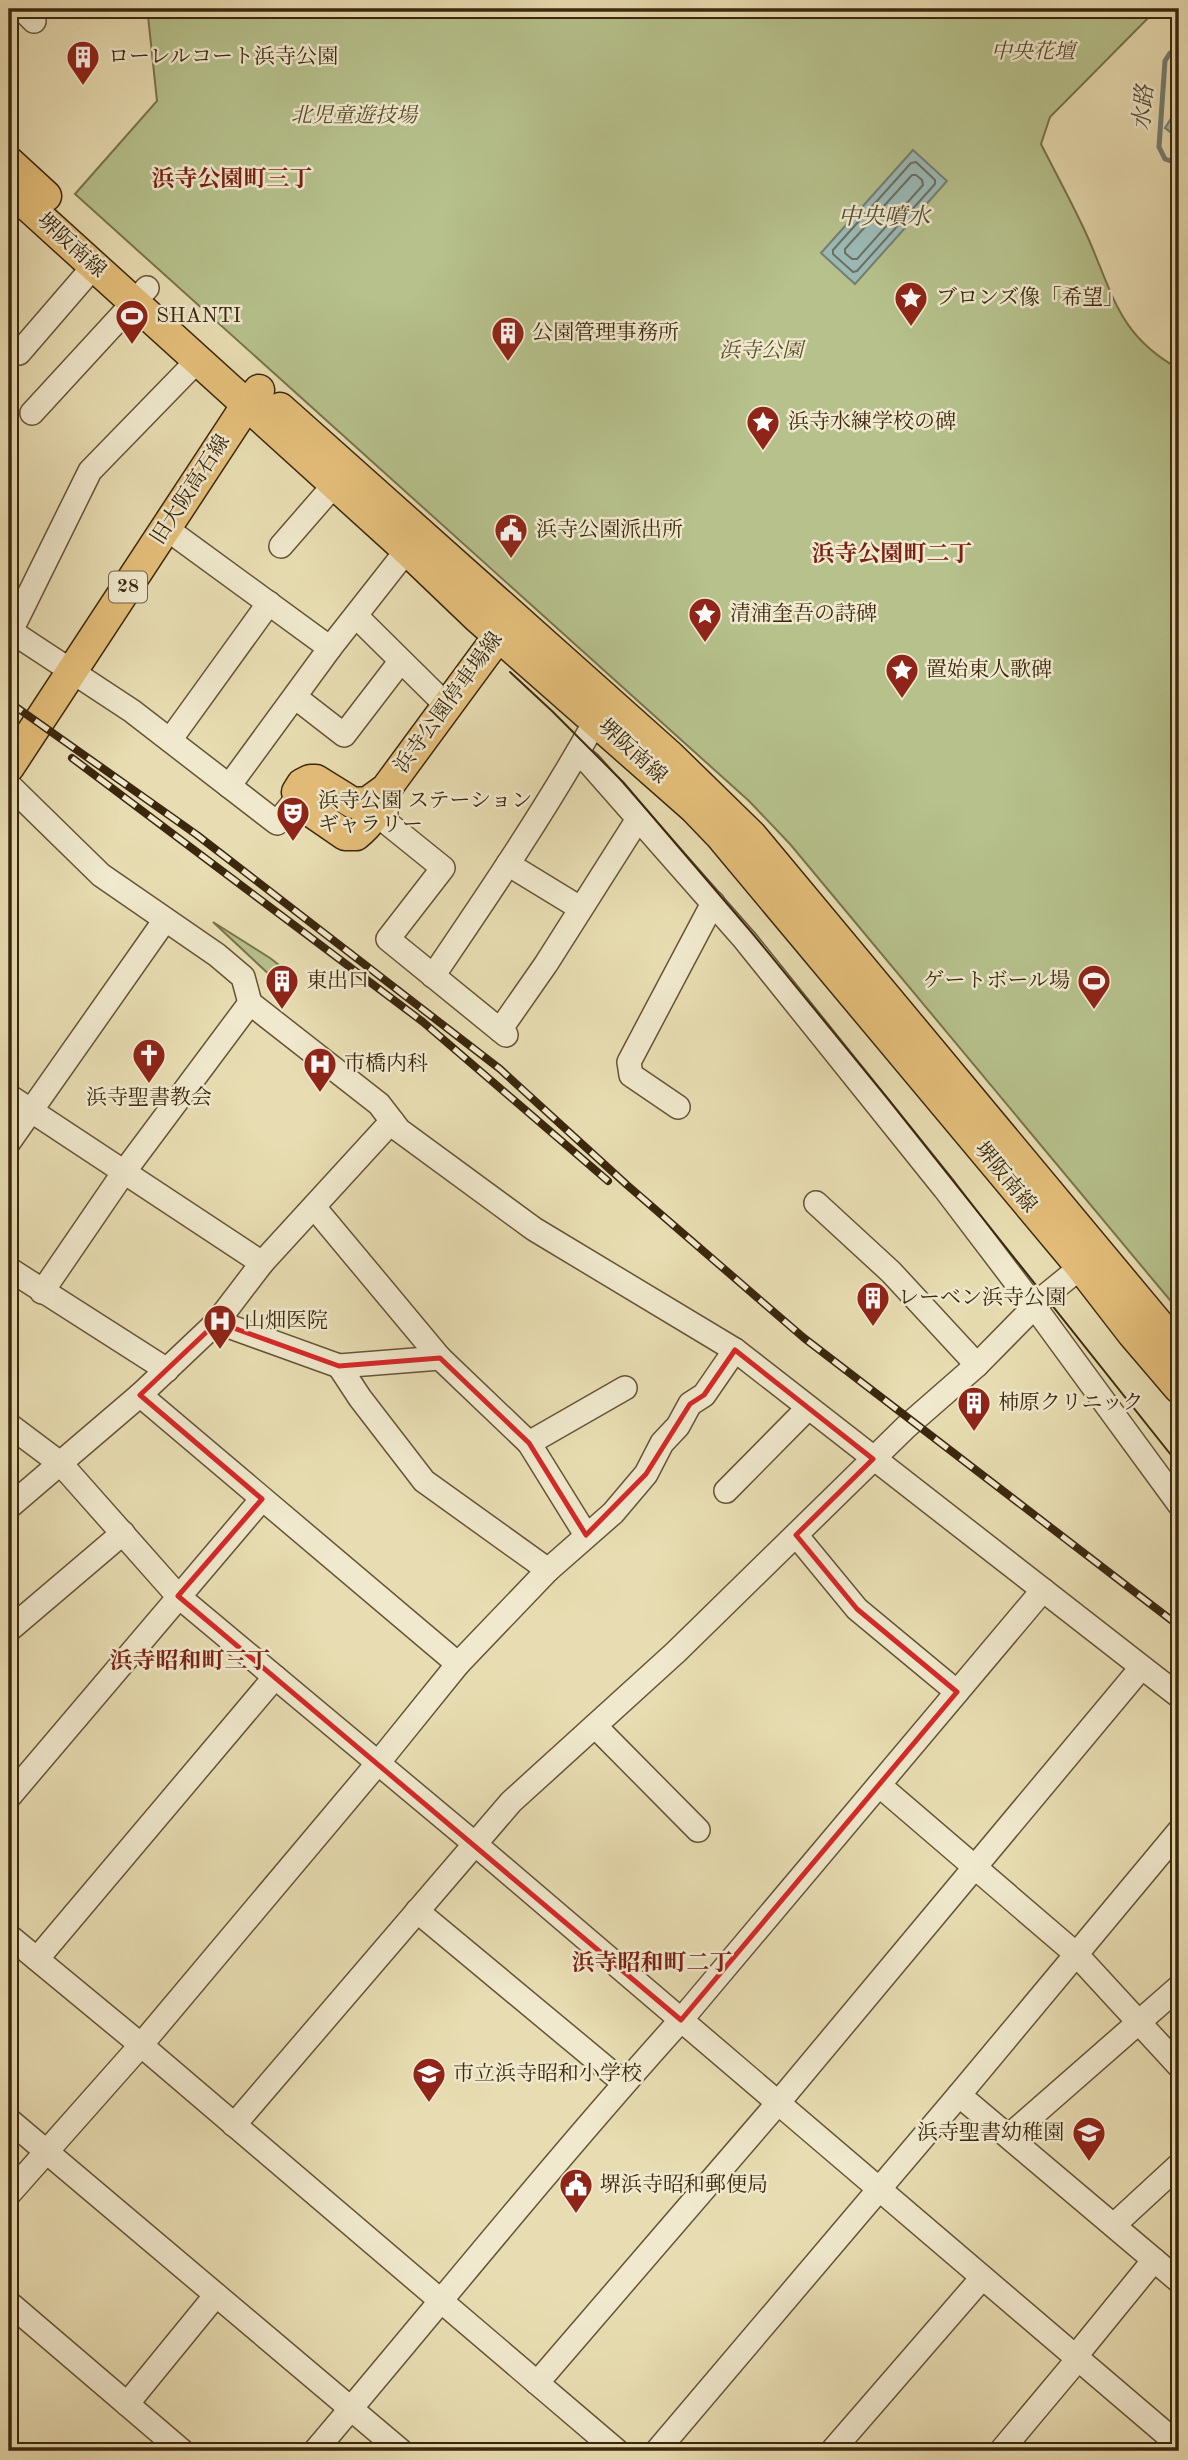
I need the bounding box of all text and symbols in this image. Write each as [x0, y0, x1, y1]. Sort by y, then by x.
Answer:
building icon: ローレルコート浜寺公園 [64, 38, 102, 87]
park label: 中央花壇 [991, 40, 1078, 63]
place label: ローレルコート浜寺公園 [108, 45, 338, 68]
water label: 水路 [1129, 82, 1158, 132]
park label: 北児童遊技場 [291, 104, 419, 127]
district label: 浜寺公園町三丁 [152, 166, 313, 191]
water label: 中央噴水 [838, 204, 932, 229]
street label: 堺阪南線 [33, 209, 111, 282]
place icon: ブロンズ像「希望」 [892, 279, 930, 328]
place label: ブロンズ像「希望」 [936, 286, 1124, 309]
sports icon: SHANTI [113, 297, 151, 346]
place label: SHANTI [156, 306, 241, 327]
building icon: 公園管理事務所 [489, 314, 527, 363]
place label: 公園管理事務所 [532, 321, 679, 344]
park label: 浜寺公園 [719, 339, 806, 362]
place icon: 浜寺水練学校の碑 [744, 403, 782, 452]
place label: 浜寺水練学校の碑 [788, 410, 956, 433]
street label: 旧大阪高石線 [146, 430, 234, 549]
public building icon: 浜寺公園派出所 [492, 511, 530, 560]
place label: 浜寺公園派出所 [536, 518, 683, 541]
district label: 浜寺公園町二丁 [812, 541, 973, 566]
road number: 28 [109, 572, 147, 602]
place icon: 清浦奎吾の詩碑 [686, 595, 724, 644]
place label: 清浦奎吾の詩碑 [730, 602, 877, 625]
street label: 浜寺公園停車場線 [390, 628, 507, 777]
place icon: 置始東人歌碑 [883, 651, 921, 700]
place label: 置始東人歌碑 [926, 658, 1052, 681]
street label: 堺阪南線 [594, 715, 672, 788]
place label: 浜寺公園 ステーション ギャラリー [318, 789, 533, 836]
theatre icon: 浜寺公園 ステーション ギャラリー [274, 794, 312, 843]
building icon: 東出口 [263, 962, 301, 1011]
sports icon: ゲートボール場 [1075, 962, 1113, 1011]
place label: 東出口 [306, 969, 369, 992]
place label: ゲートボール場 [923, 969, 1070, 992]
church icon: 浜寺聖書教会 [130, 1036, 168, 1085]
hospital icon: 市橋内科 [301, 1045, 339, 1094]
place label: 市橋内科 [344, 1052, 428, 1075]
place label: 浜寺聖書教会 [86, 1086, 212, 1109]
street label: 堺阪南線 [970, 1138, 1042, 1217]
building icon: レーベン浜寺公園 [854, 1279, 892, 1328]
place label: レーベン浜寺公園 [898, 1286, 1066, 1309]
hospital icon: 山畑医院 [201, 1302, 239, 1351]
place label: 山畑医院 [244, 1309, 328, 1332]
building icon: 柿原クリニック [955, 1384, 993, 1433]
place label: 柿原クリニック [998, 1391, 1144, 1414]
district label: 浜寺昭和町三丁 [110, 1648, 271, 1673]
district label: 浜寺昭和町二丁 [572, 1950, 733, 1975]
school or university icon: 市立浜寺昭和小学校 [410, 2055, 448, 2104]
place label: 市立浜寺昭和小学校 [453, 2062, 642, 2085]
school or university icon: 浜寺聖書幼稚園 [1070, 2114, 1108, 2163]
place label: 浜寺聖書幼稚園 [917, 2121, 1064, 2144]
public building icon: 堺浜寺昭和郵便局 [557, 2166, 595, 2215]
place label: 堺浜寺昭和郵便局 [600, 2173, 768, 2196]

